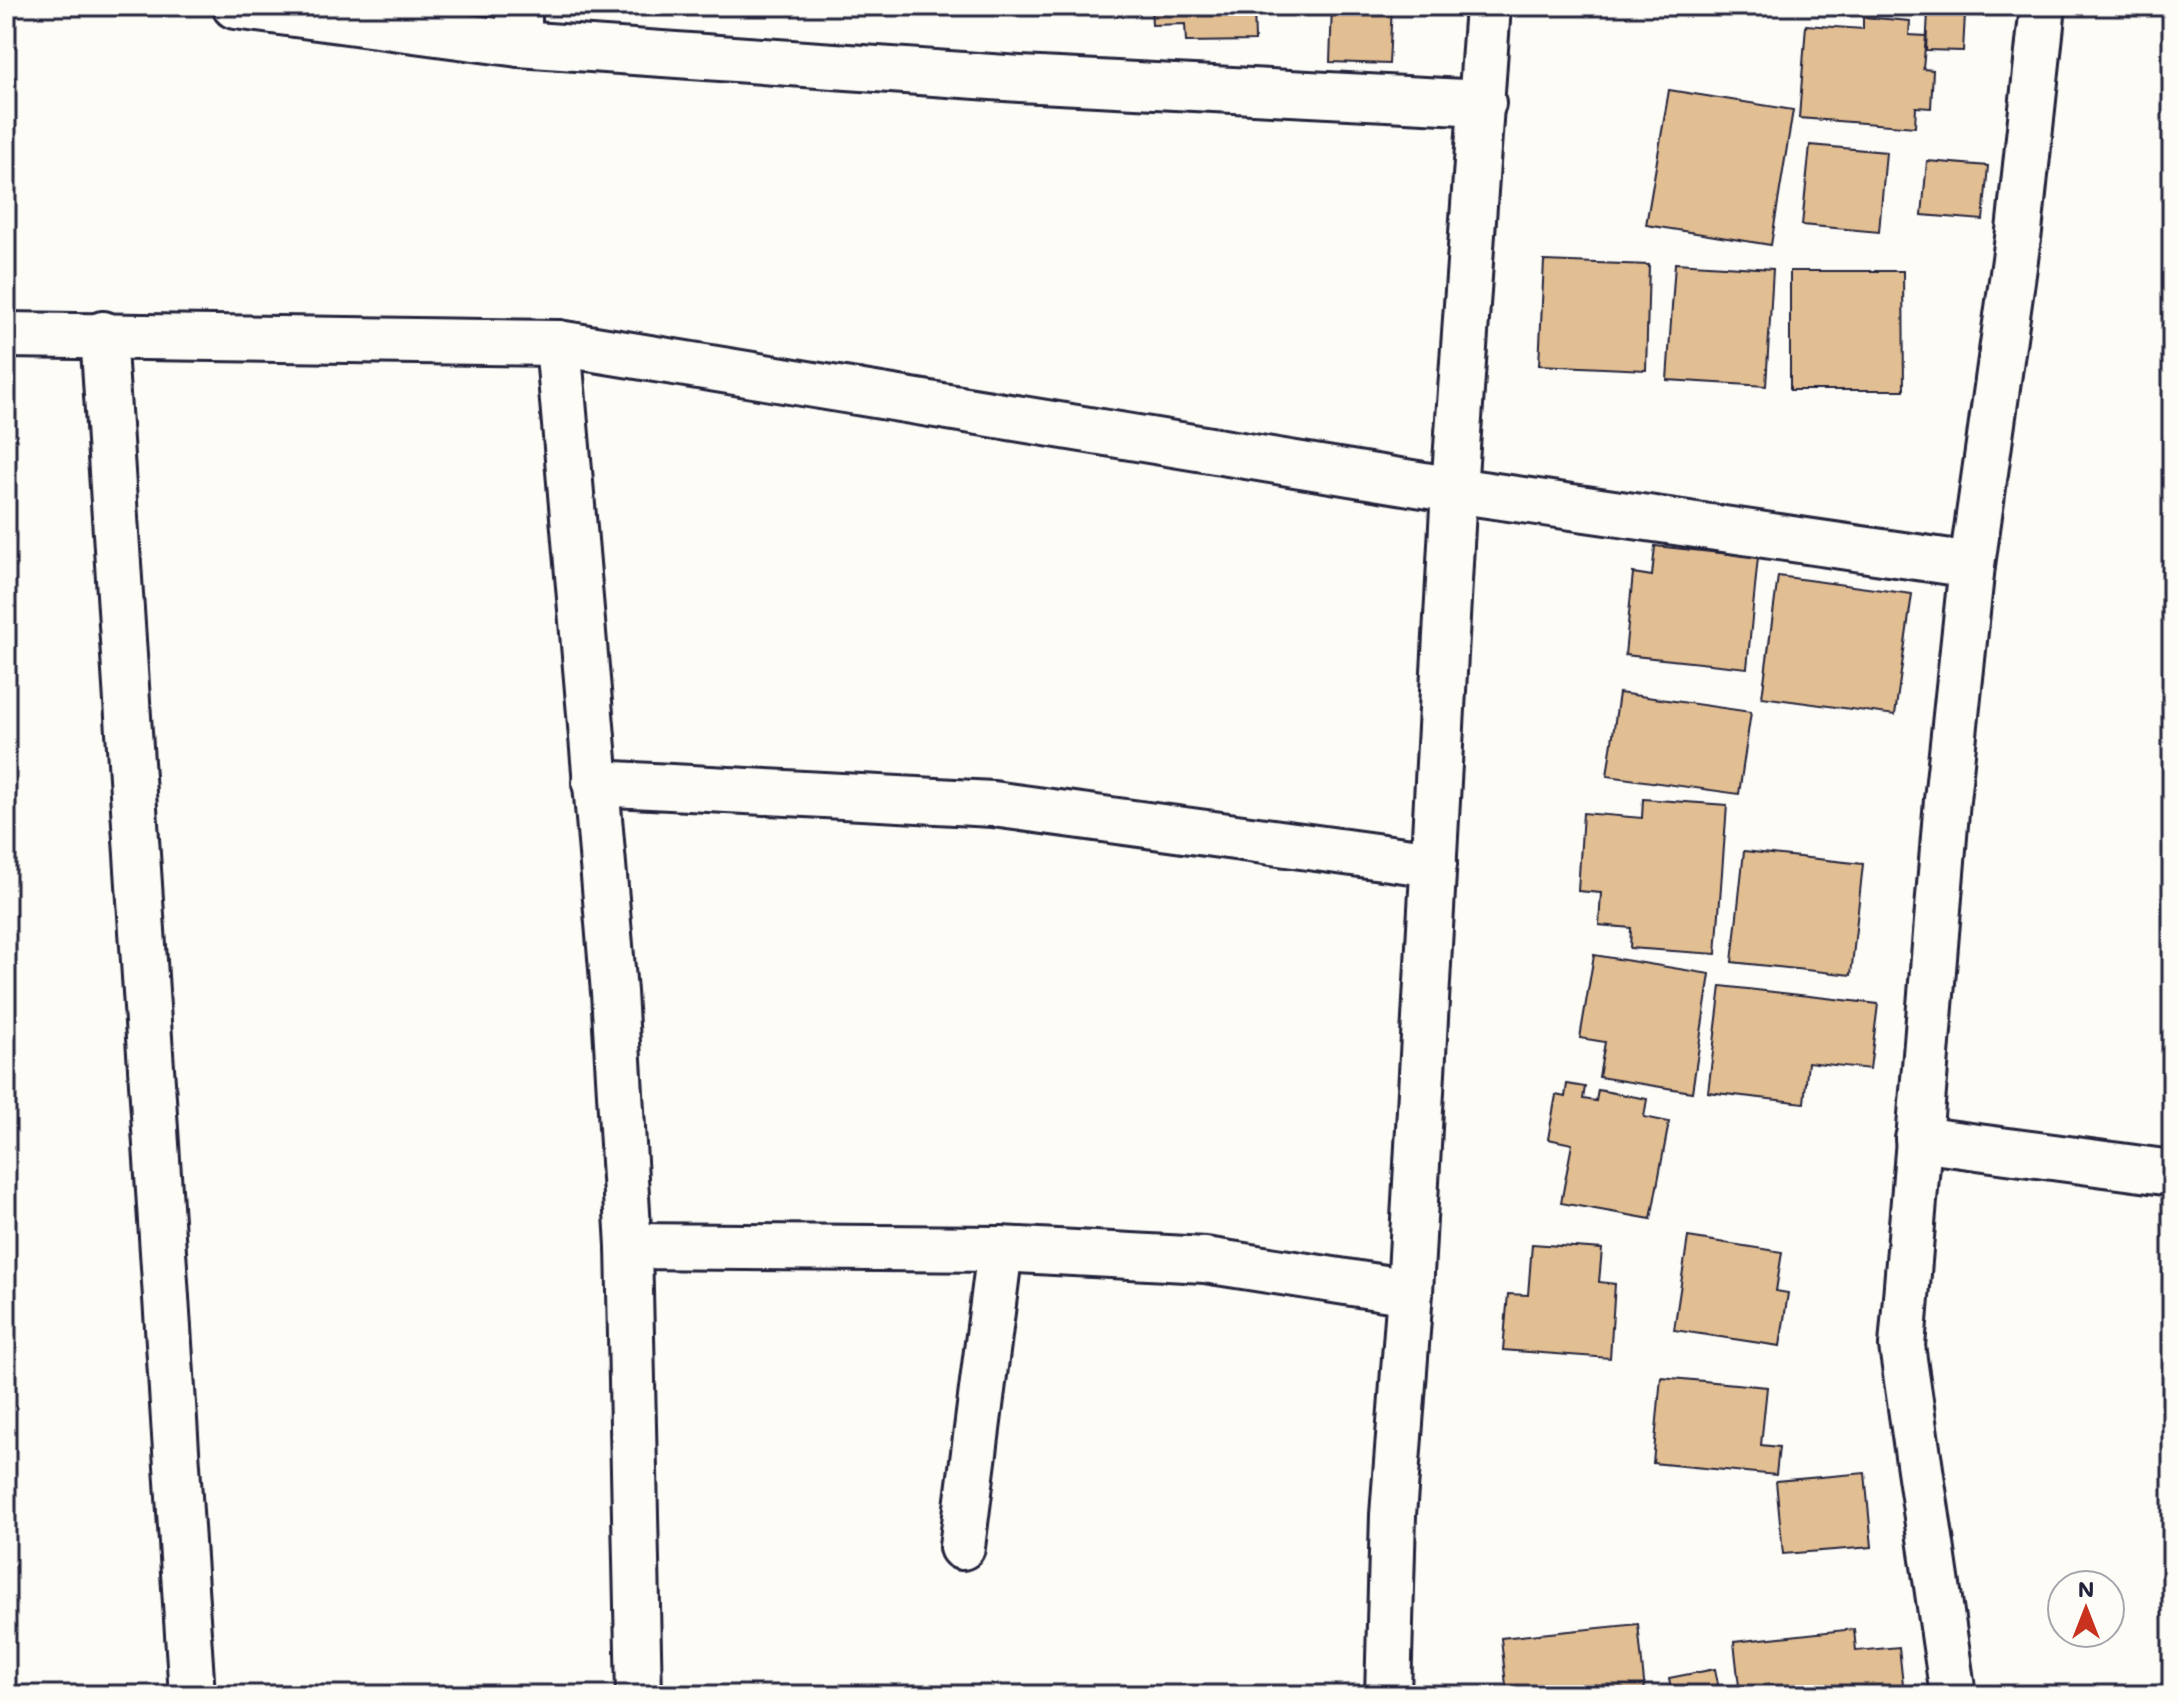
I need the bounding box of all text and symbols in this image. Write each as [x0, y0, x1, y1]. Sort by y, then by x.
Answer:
north arrow [2046, 1569, 2126, 1649]
text: N [2078, 1574, 2094, 1603]

